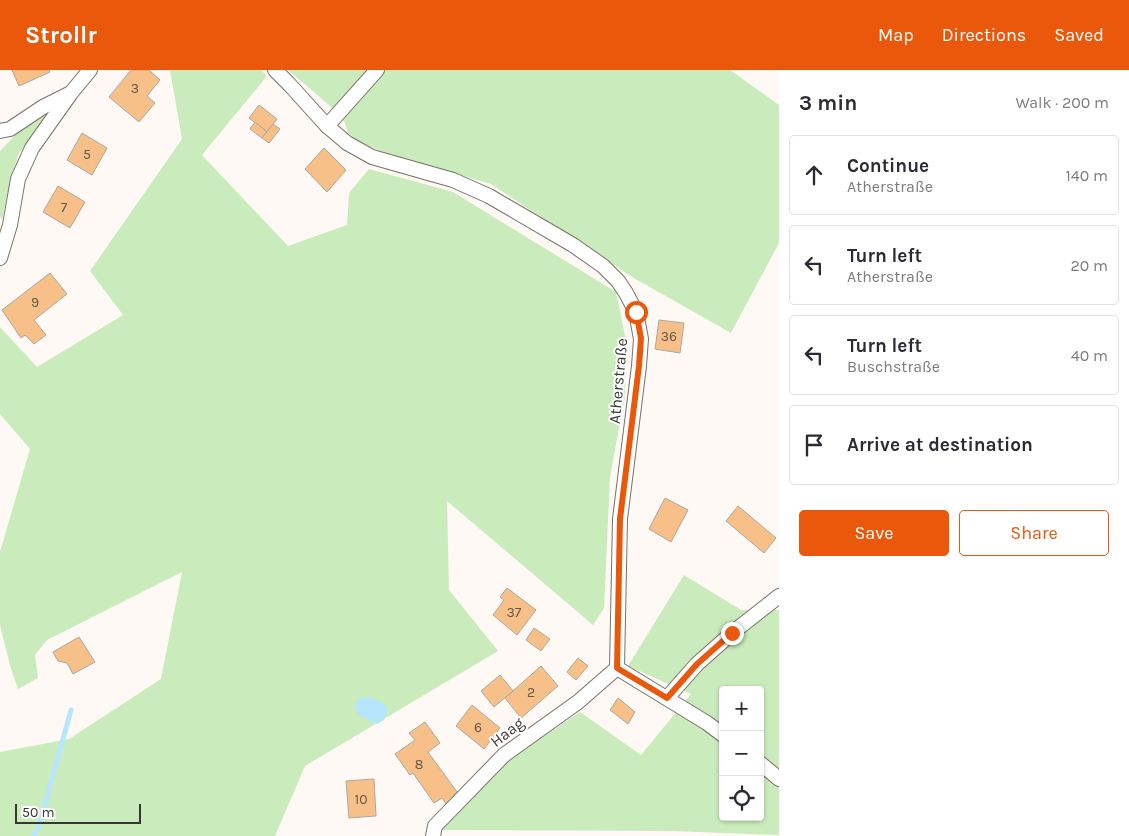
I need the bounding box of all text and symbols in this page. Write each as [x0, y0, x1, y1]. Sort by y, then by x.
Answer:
text: Strollr [25, 21, 97, 49]
text: Map [878, 24, 914, 46]
text: Directions [942, 24, 1026, 46]
text: Saved [1054, 24, 1104, 46]
house number: 3 [131, 80, 139, 97]
text: 3 min [799, 91, 857, 115]
text: Walk · 200 m [1015, 93, 1109, 112]
house number: 5 [83, 146, 91, 163]
text: Continue [847, 155, 929, 177]
icon: ahead [800, 161, 828, 189]
text: 140 m [1066, 166, 1108, 185]
text: Atherstraße [847, 177, 933, 196]
house number: 7 [61, 199, 68, 216]
text: Turn left [847, 245, 922, 267]
icon: left [800, 251, 828, 279]
text: 20 m [1070, 256, 1108, 275]
text: Atherstraße [847, 267, 933, 286]
house number: 9 [31, 294, 39, 311]
route start [625, 301, 648, 324]
house number: 36 [661, 328, 677, 345]
text: Turn left [847, 335, 922, 357]
street label: Atherstraße [605, 337, 631, 425]
icon: left [800, 341, 828, 369]
text: 40 m [1071, 346, 1108, 365]
text: Buschstraße [847, 357, 940, 376]
icon: arrive [800, 431, 828, 459]
text: Arrive at destination [847, 434, 1033, 456]
button: Save [799, 510, 949, 556]
button: Share [959, 510, 1109, 556]
house number: 37 [507, 604, 522, 621]
route end [721, 622, 744, 645]
house number: 2 [527, 684, 535, 701]
map controls [719, 686, 764, 821]
button: + [719, 686, 764, 731]
street label: Haag [486, 713, 528, 751]
house number: 6 [474, 719, 482, 736]
button: − [719, 731, 764, 776]
house number: 8 [415, 756, 423, 773]
button: locate [719, 776, 764, 821]
house number: 10 [355, 791, 367, 808]
scale bar [15, 801, 141, 824]
text: 50 m [22, 804, 55, 821]

